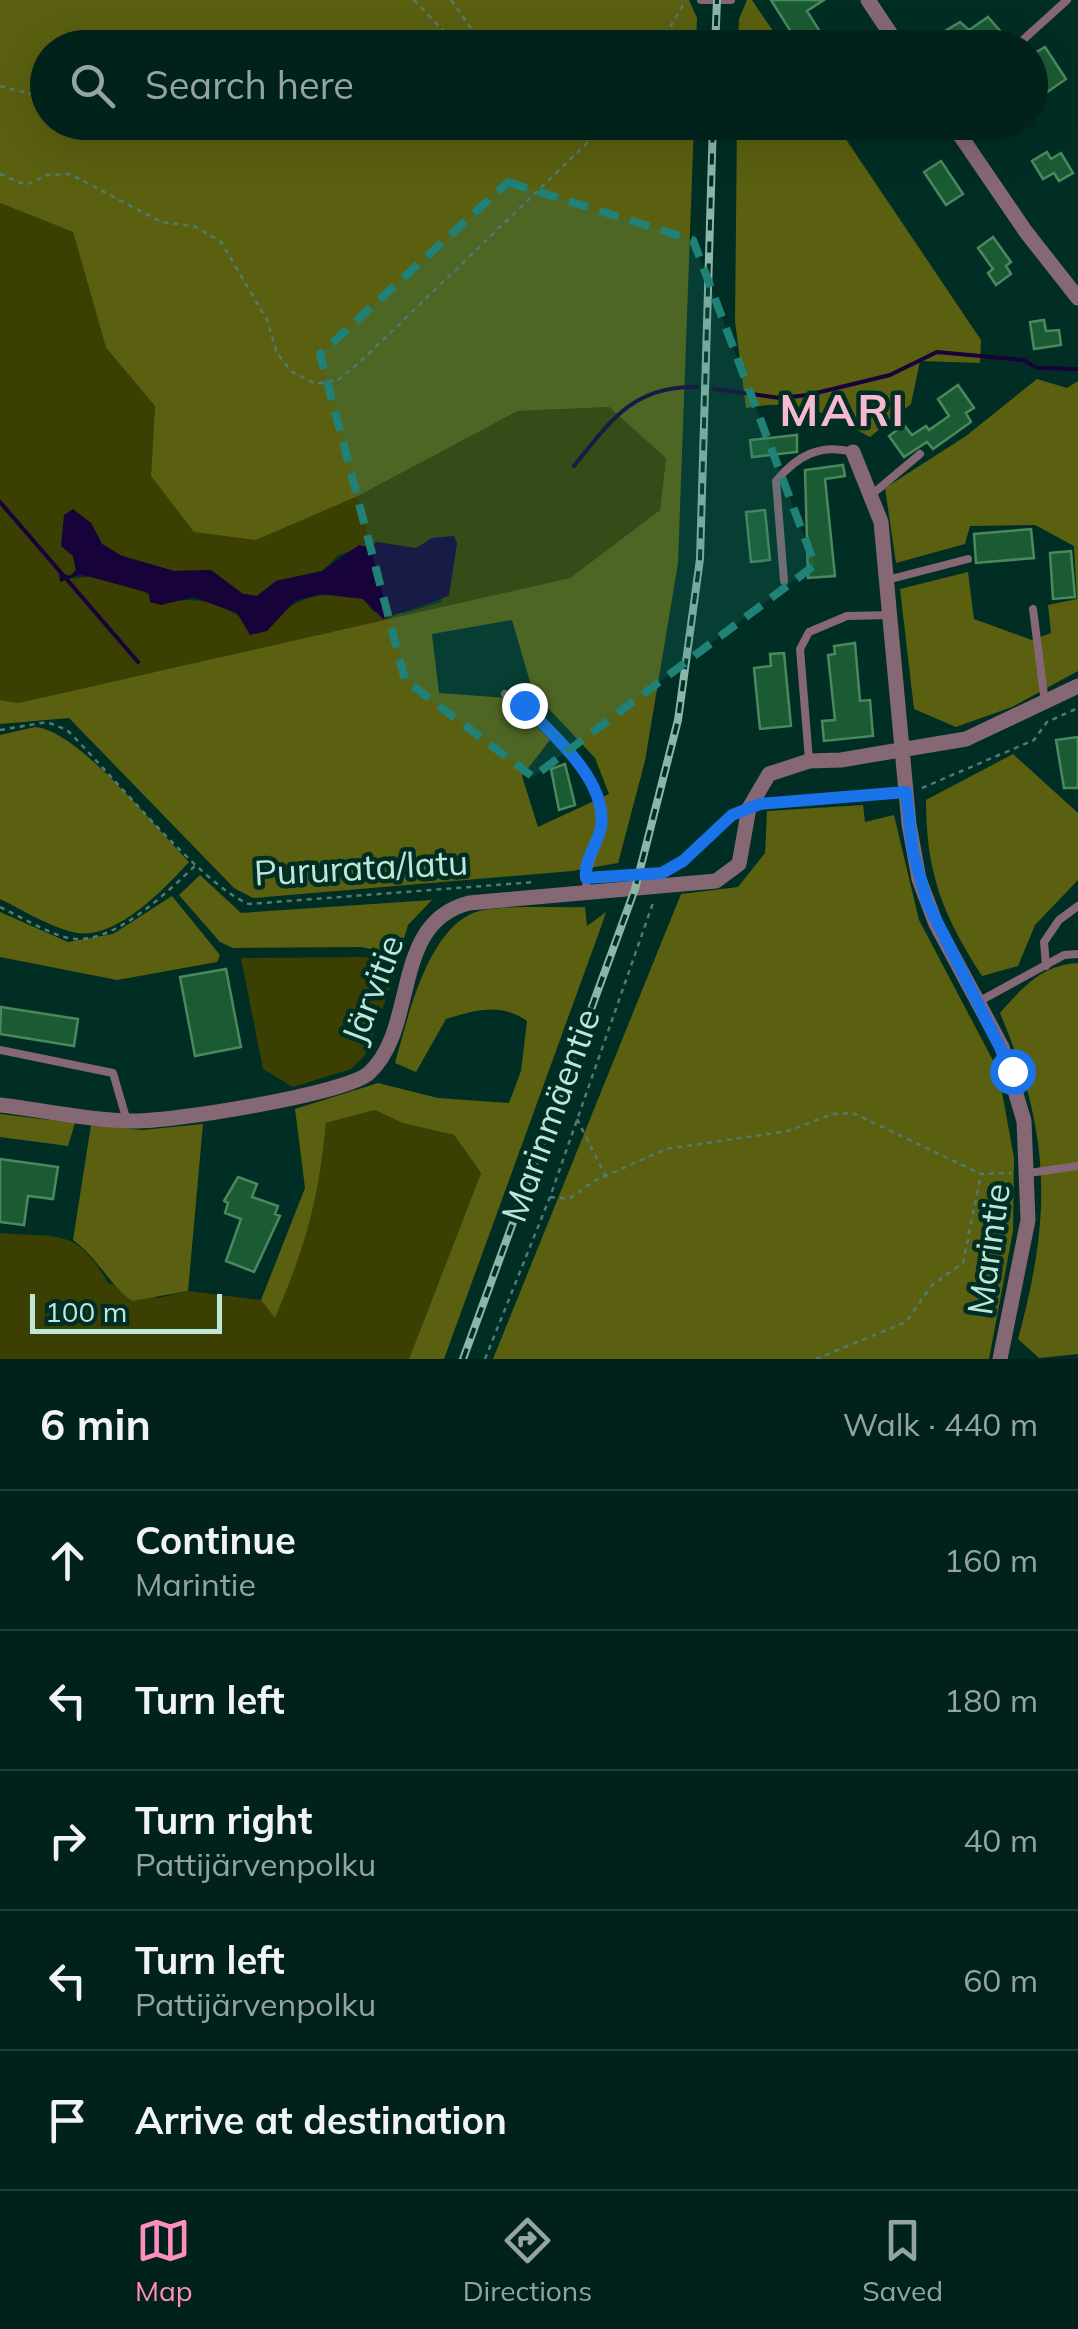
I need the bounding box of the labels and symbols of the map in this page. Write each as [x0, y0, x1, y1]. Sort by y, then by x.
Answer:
district label: MARI [779, 381, 907, 437]
route end [502, 683, 548, 729]
street label: Pururata/latu [253, 839, 469, 895]
street label: Järvitie [331, 928, 413, 1050]
street label: Marinmäentie [491, 1002, 609, 1228]
route start [990, 1049, 1036, 1095]
street label: Marintie [957, 1180, 1019, 1318]
scale bar [30, 1289, 222, 1334]

